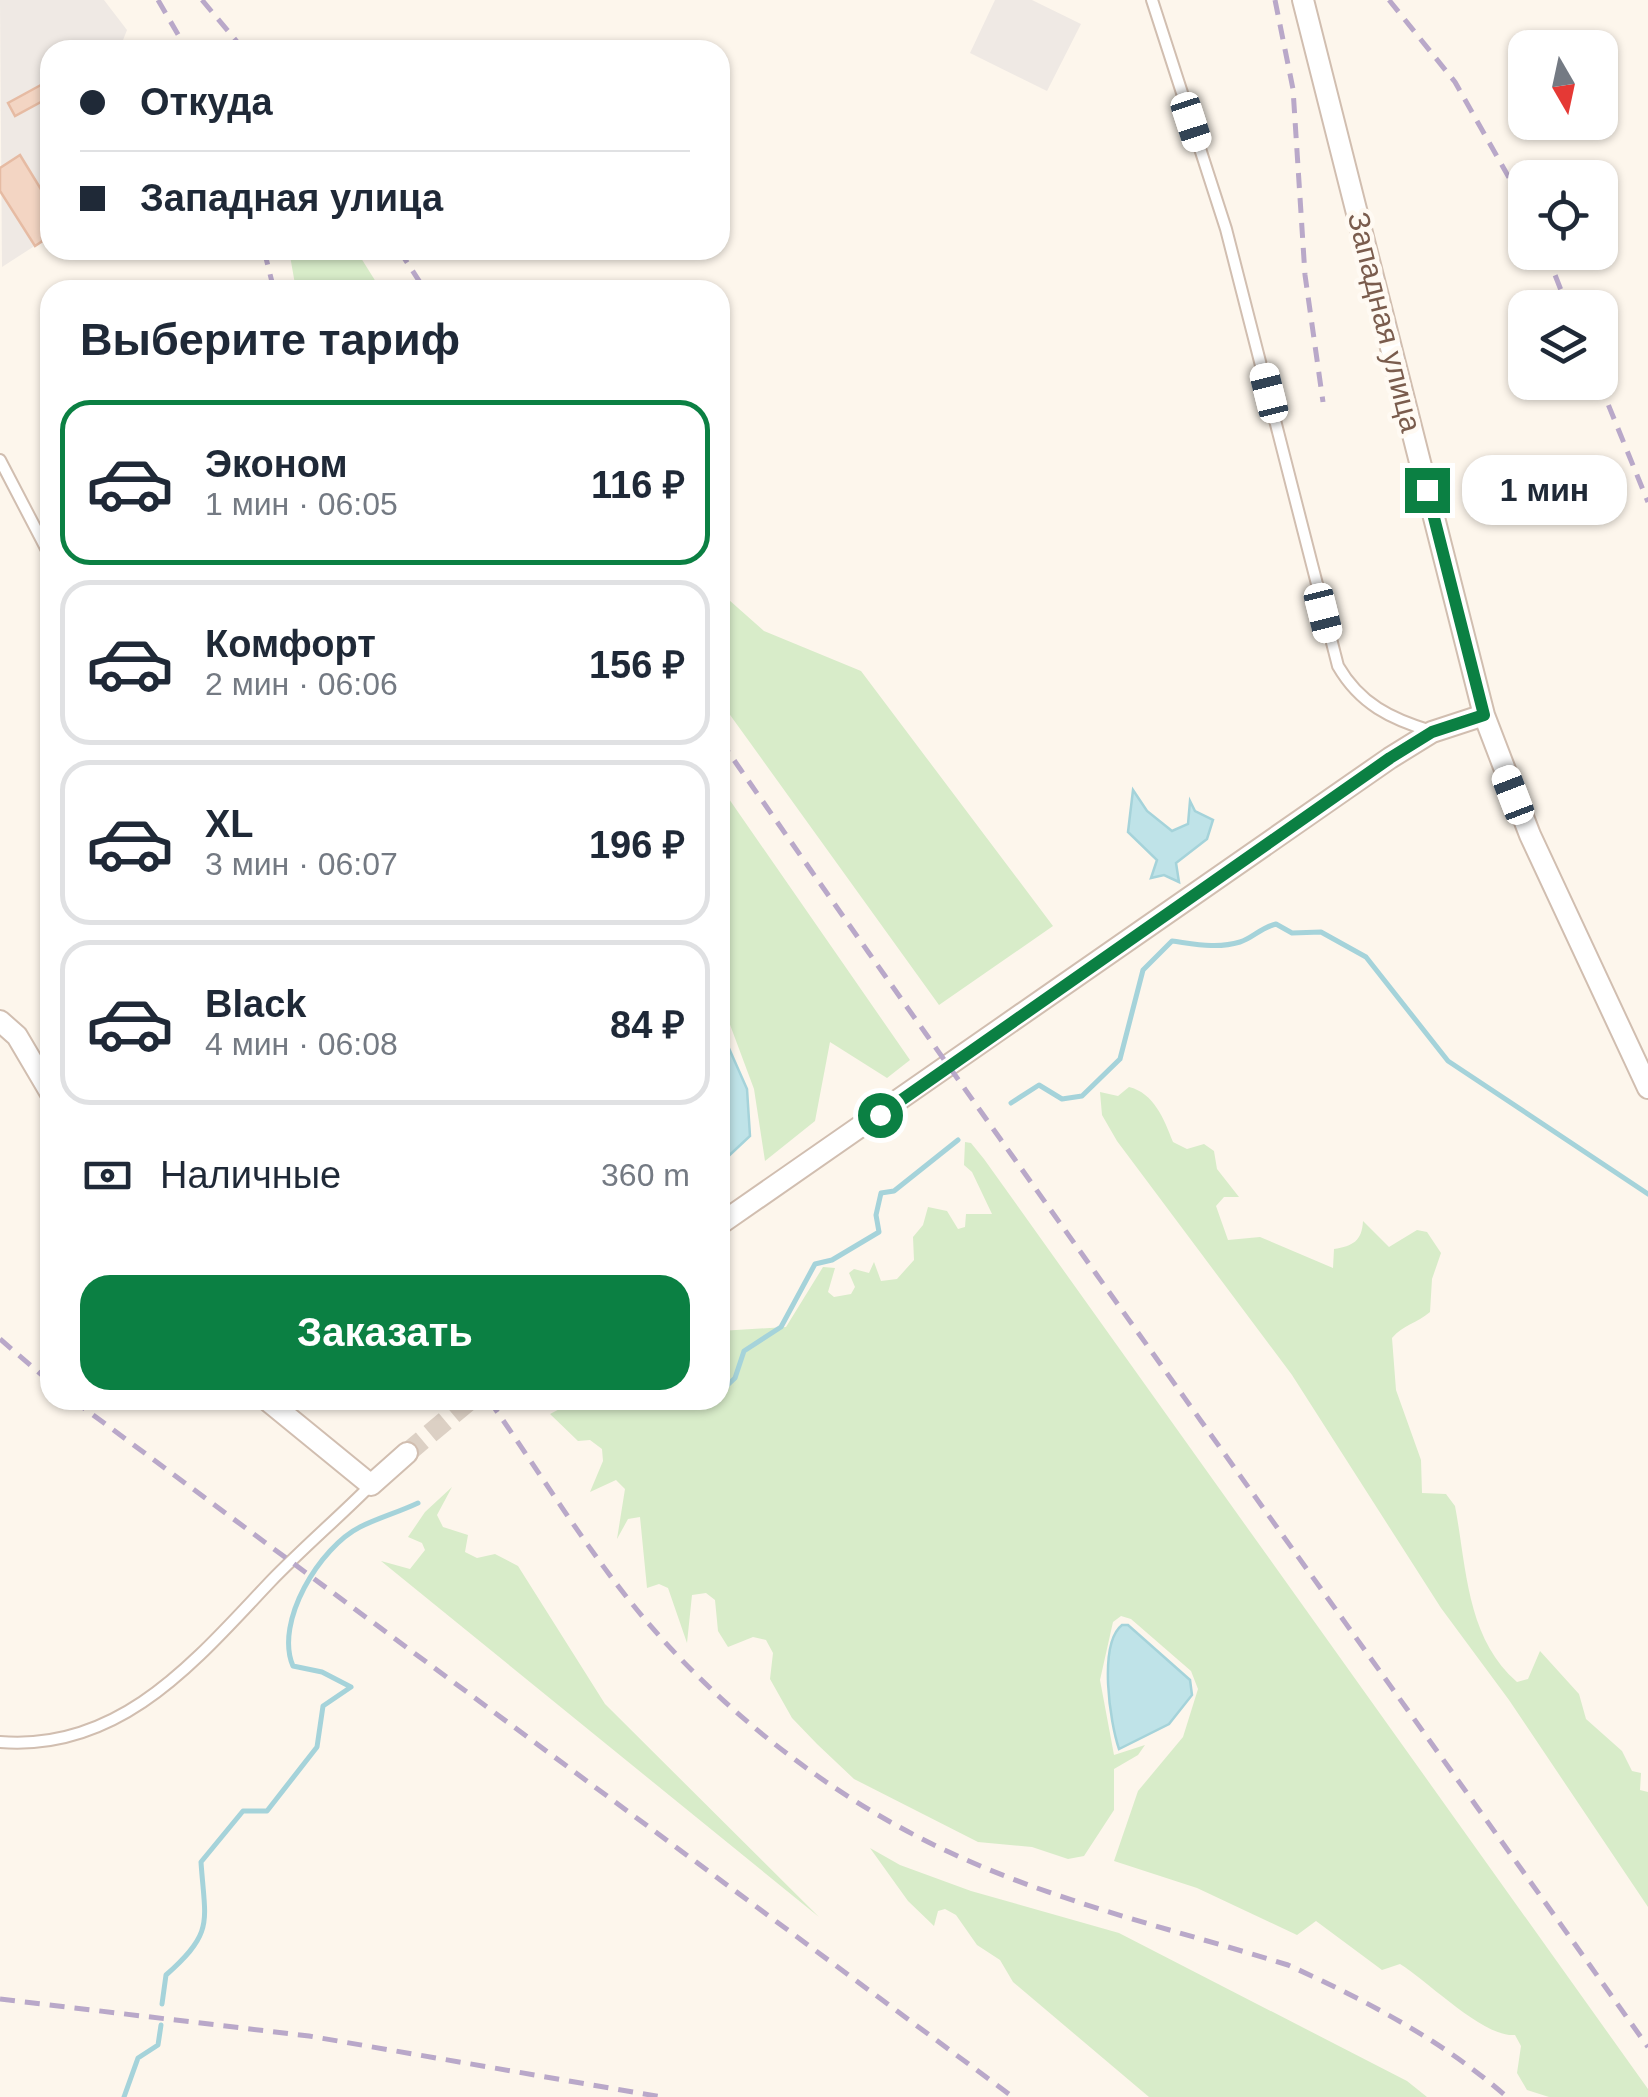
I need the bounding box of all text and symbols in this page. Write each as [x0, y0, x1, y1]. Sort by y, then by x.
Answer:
north arrow [1508, 30, 1618, 140]
map controls [1508, 30, 1618, 400]
text: Откуда [140, 81, 273, 123]
car [1167, 89, 1215, 155]
button: locate [1508, 160, 1618, 270]
text: Западная улица [140, 177, 443, 219]
street label: Западная улица [1342, 209, 1428, 436]
button: layers [1508, 290, 1618, 400]
text: Выберите тариф [80, 314, 460, 365]
car [1247, 360, 1291, 426]
icon: car [85, 438, 175, 528]
text: Эконом [205, 443, 348, 485]
callout: 1 мин [1462, 455, 1627, 525]
text: 116 ₽ [591, 464, 685, 506]
route end [1405, 468, 1450, 513]
text: 1 мин [1500, 472, 1589, 508]
text: 1 мин · 06:05 [205, 486, 398, 522]
car [1301, 580, 1345, 646]
icon: car [85, 618, 175, 708]
text: Комфорт [205, 623, 376, 665]
text: 156 ₽ [589, 644, 685, 686]
text: 2 мин · 06:06 [205, 666, 398, 702]
car [1488, 762, 1538, 828]
icon: car [85, 798, 175, 888]
text: XL [205, 803, 254, 845]
text: 196 ₽ [589, 824, 685, 866]
text: 3 мин · 06:07 [205, 846, 398, 882]
icon: car [85, 978, 175, 1068]
text: Black [205, 983, 306, 1025]
text: 84 ₽ [610, 1004, 685, 1046]
text: 4 мин · 06:08 [205, 1026, 398, 1062]
route start [858, 1093, 903, 1138]
icon: cash [80, 1148, 135, 1203]
text: Наличные [160, 1154, 341, 1196]
text: 360 m [601, 1157, 690, 1193]
button: Заказать [80, 1275, 690, 1390]

